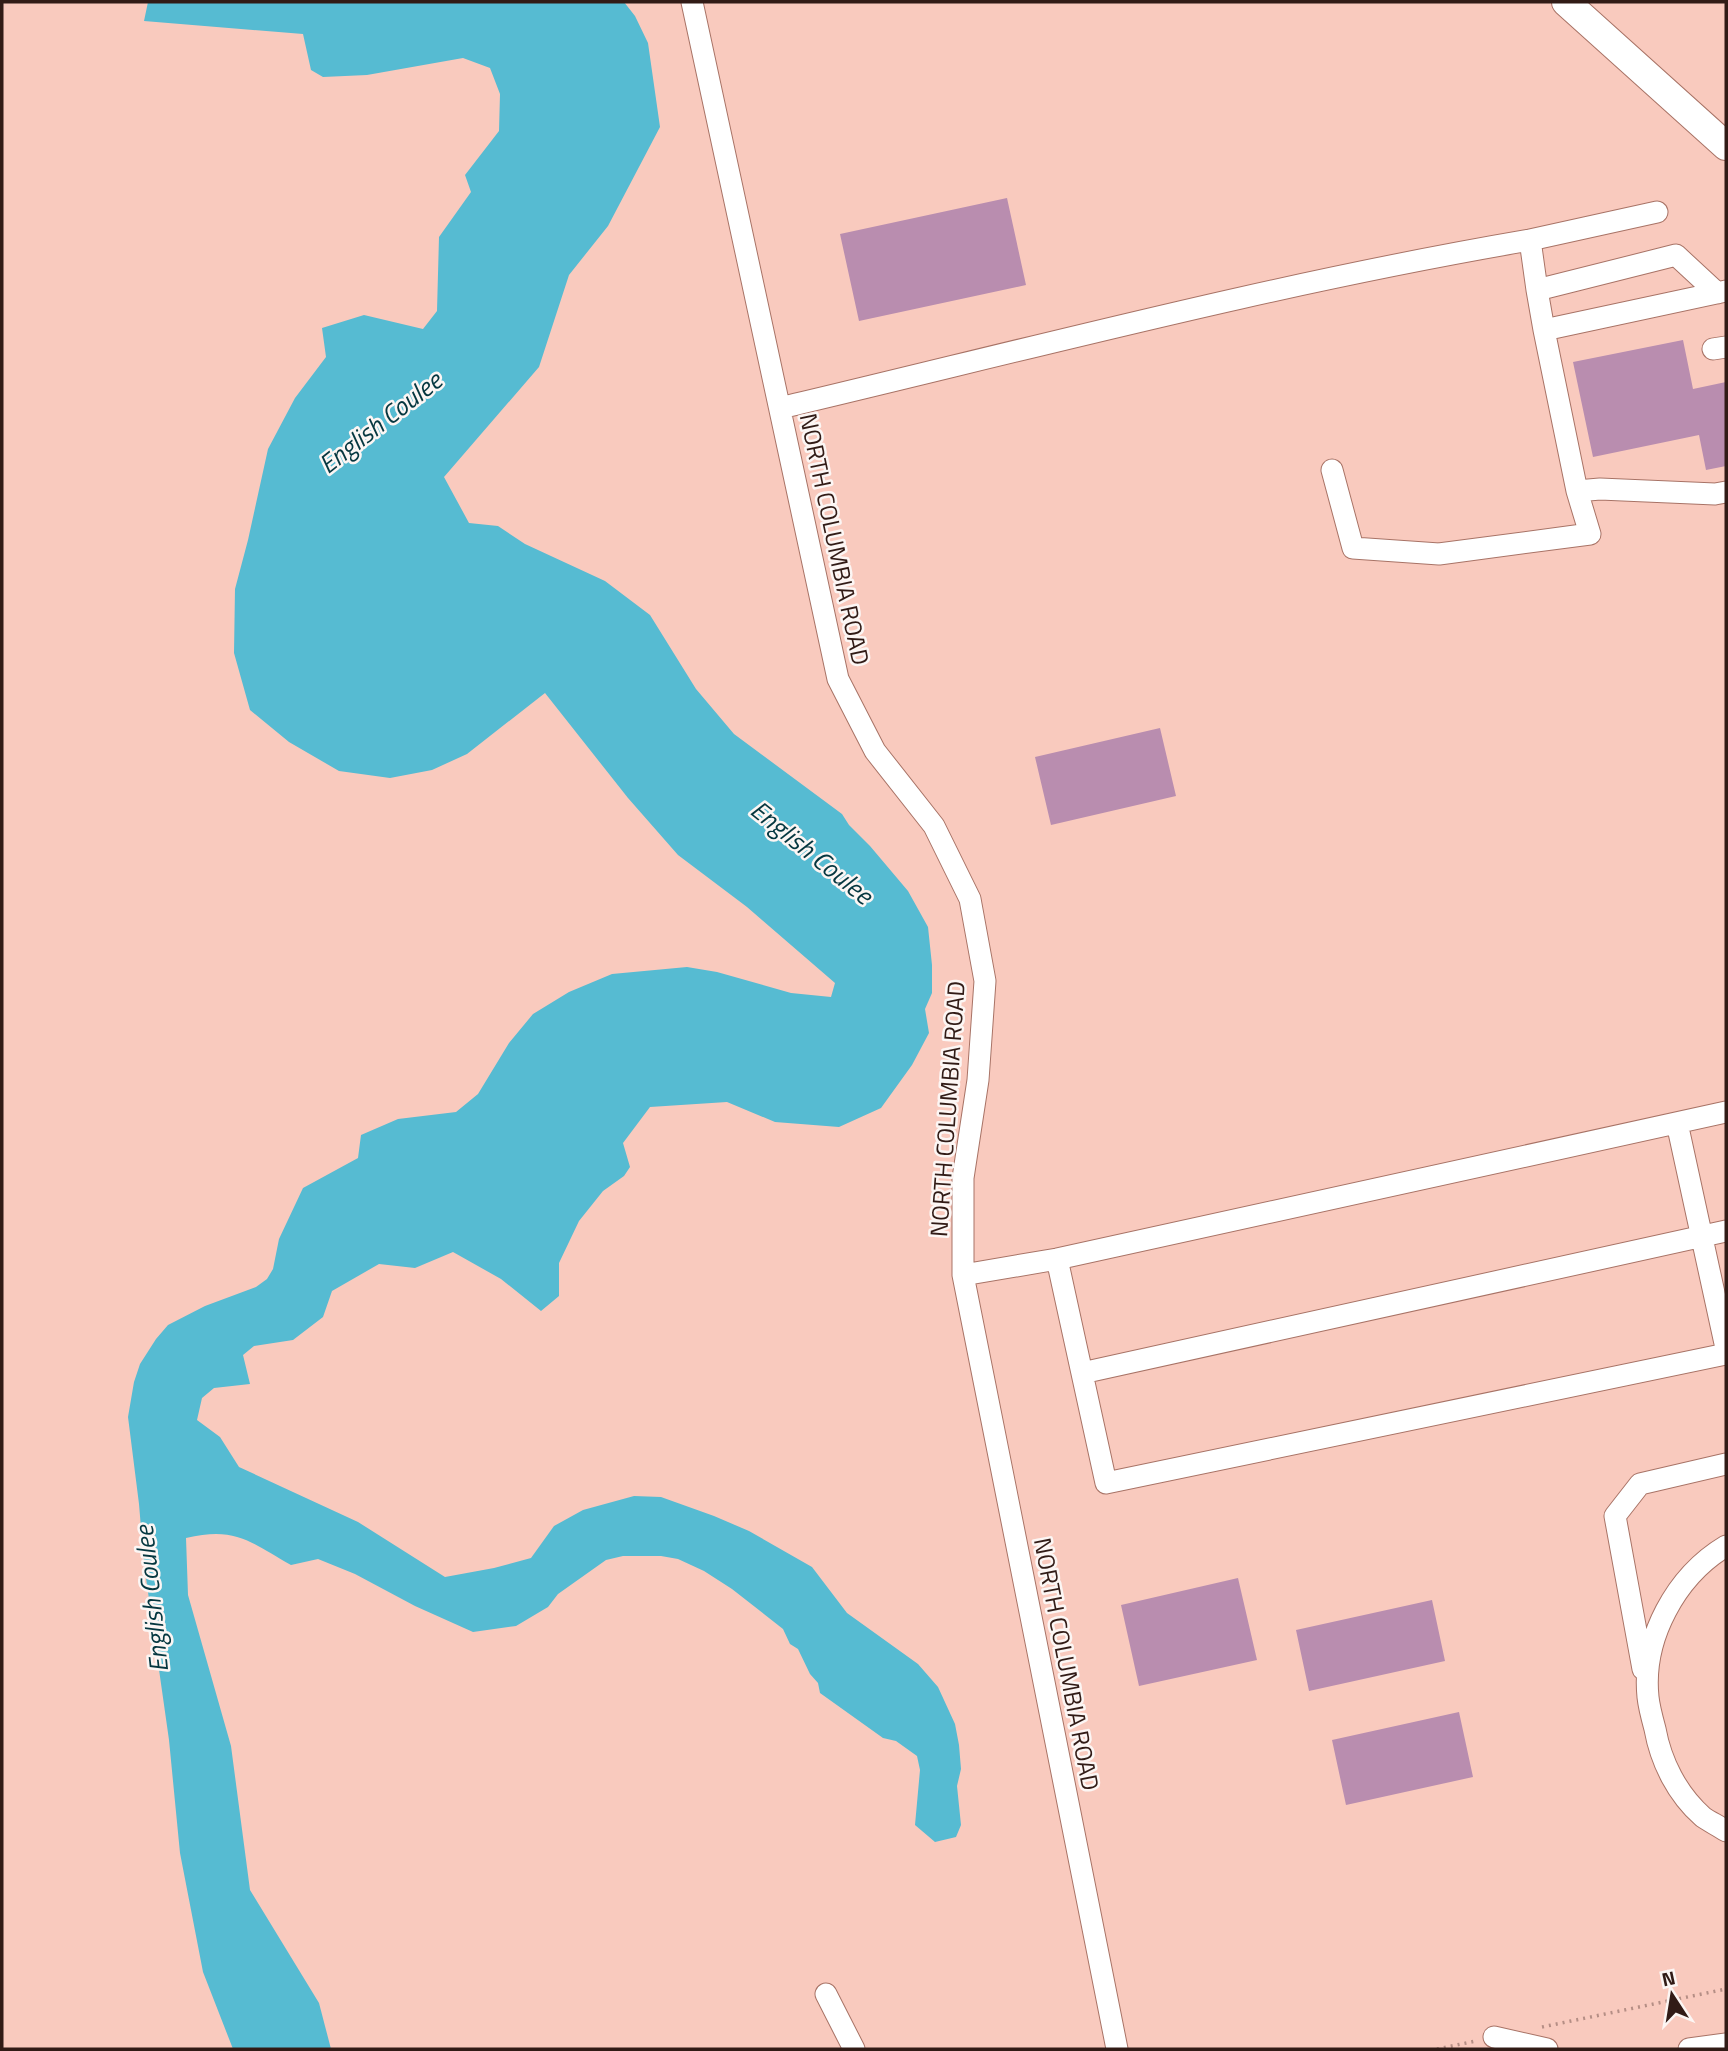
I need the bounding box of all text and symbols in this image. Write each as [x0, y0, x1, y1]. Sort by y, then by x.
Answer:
water label: English Coulee [310, 360, 452, 483]
street label: NORTH COLUMBIA ROAD [791, 410, 879, 668]
water label: English Coulee [743, 791, 883, 915]
street label: NORTH COLUMBIA ROAD [920, 980, 974, 1238]
water label: English Coulee [124, 1522, 178, 1674]
street label: NORTH COLUMBIA ROAD [1025, 1535, 1109, 1793]
north arrow [1637, 1960, 1707, 2030]
text: N [1659, 1962, 1678, 1993]

